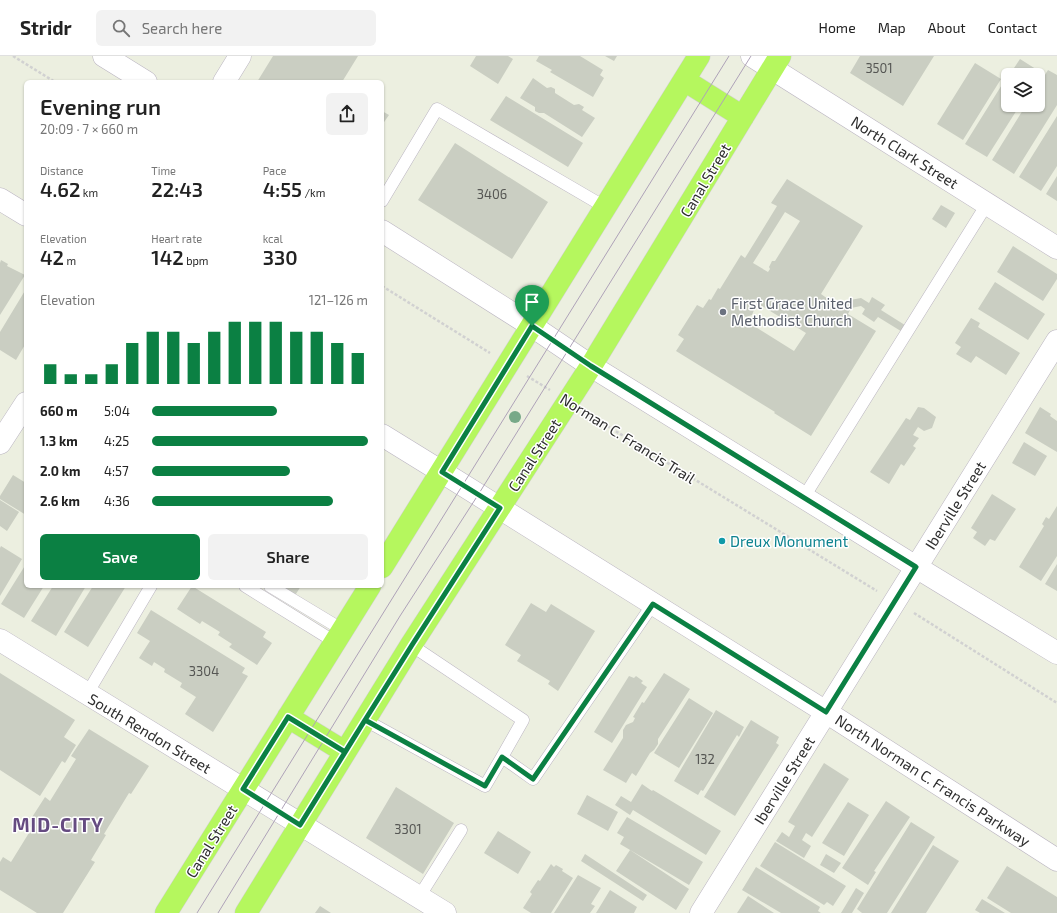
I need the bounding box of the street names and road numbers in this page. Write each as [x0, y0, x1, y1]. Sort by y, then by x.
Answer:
street label: North Clark Street [848, 112, 962, 192]
street label: Canal Street [676, 140, 734, 220]
street label: Norman C. Francis Trail [557, 389, 699, 487]
street label: Canal Street [504, 415, 564, 495]
street label: Iberville Street [921, 457, 989, 552]
street label: South Rendon Street [85, 689, 215, 777]
street label: North Norman C. Francis Parkway [832, 710, 1034, 850]
street label: Iberville Street [750, 732, 818, 827]
street label: Canal Street [181, 801, 241, 881]

